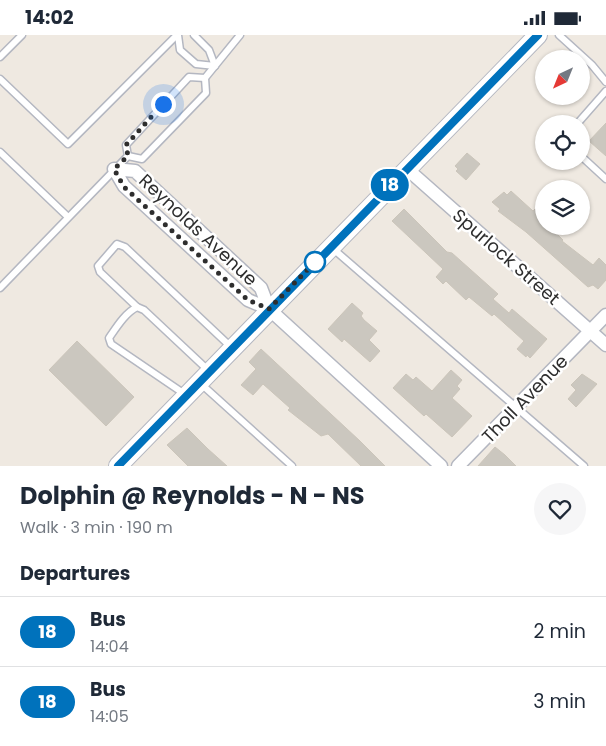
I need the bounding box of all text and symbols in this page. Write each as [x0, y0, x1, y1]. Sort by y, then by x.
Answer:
text: 14:02 [25, 4, 74, 31]
north arrow [535, 50, 590, 105]
map controls [535, 50, 590, 235]
your location [151, 92, 176, 117]
button: locate [535, 115, 590, 170]
street label: Reynolds Avenue [134, 168, 263, 291]
line badge: 18 [368, 169, 412, 201]
text: 18 [381, 172, 399, 197]
button: layers [535, 180, 590, 235]
street label: Spurlock Street [447, 203, 565, 310]
unlabelled marker [304, 251, 326, 273]
street label: Tholl Avenue [476, 349, 573, 448]
text: Dolphin @ Reynolds - N - NS [20, 479, 365, 512]
button: heart [534, 483, 586, 535]
text: Walk · 3 min · 190 m [20, 516, 173, 539]
text: Departures [20, 560, 130, 587]
text: Bus [90, 606, 126, 633]
text: 2 min [534, 618, 586, 645]
text: 18 [38, 619, 57, 644]
text: 14:04 [90, 635, 129, 658]
text: Bus [90, 676, 126, 703]
text: 3 min [533, 688, 586, 715]
text: 18 [38, 689, 57, 714]
text: 14:05 [90, 705, 129, 728]

